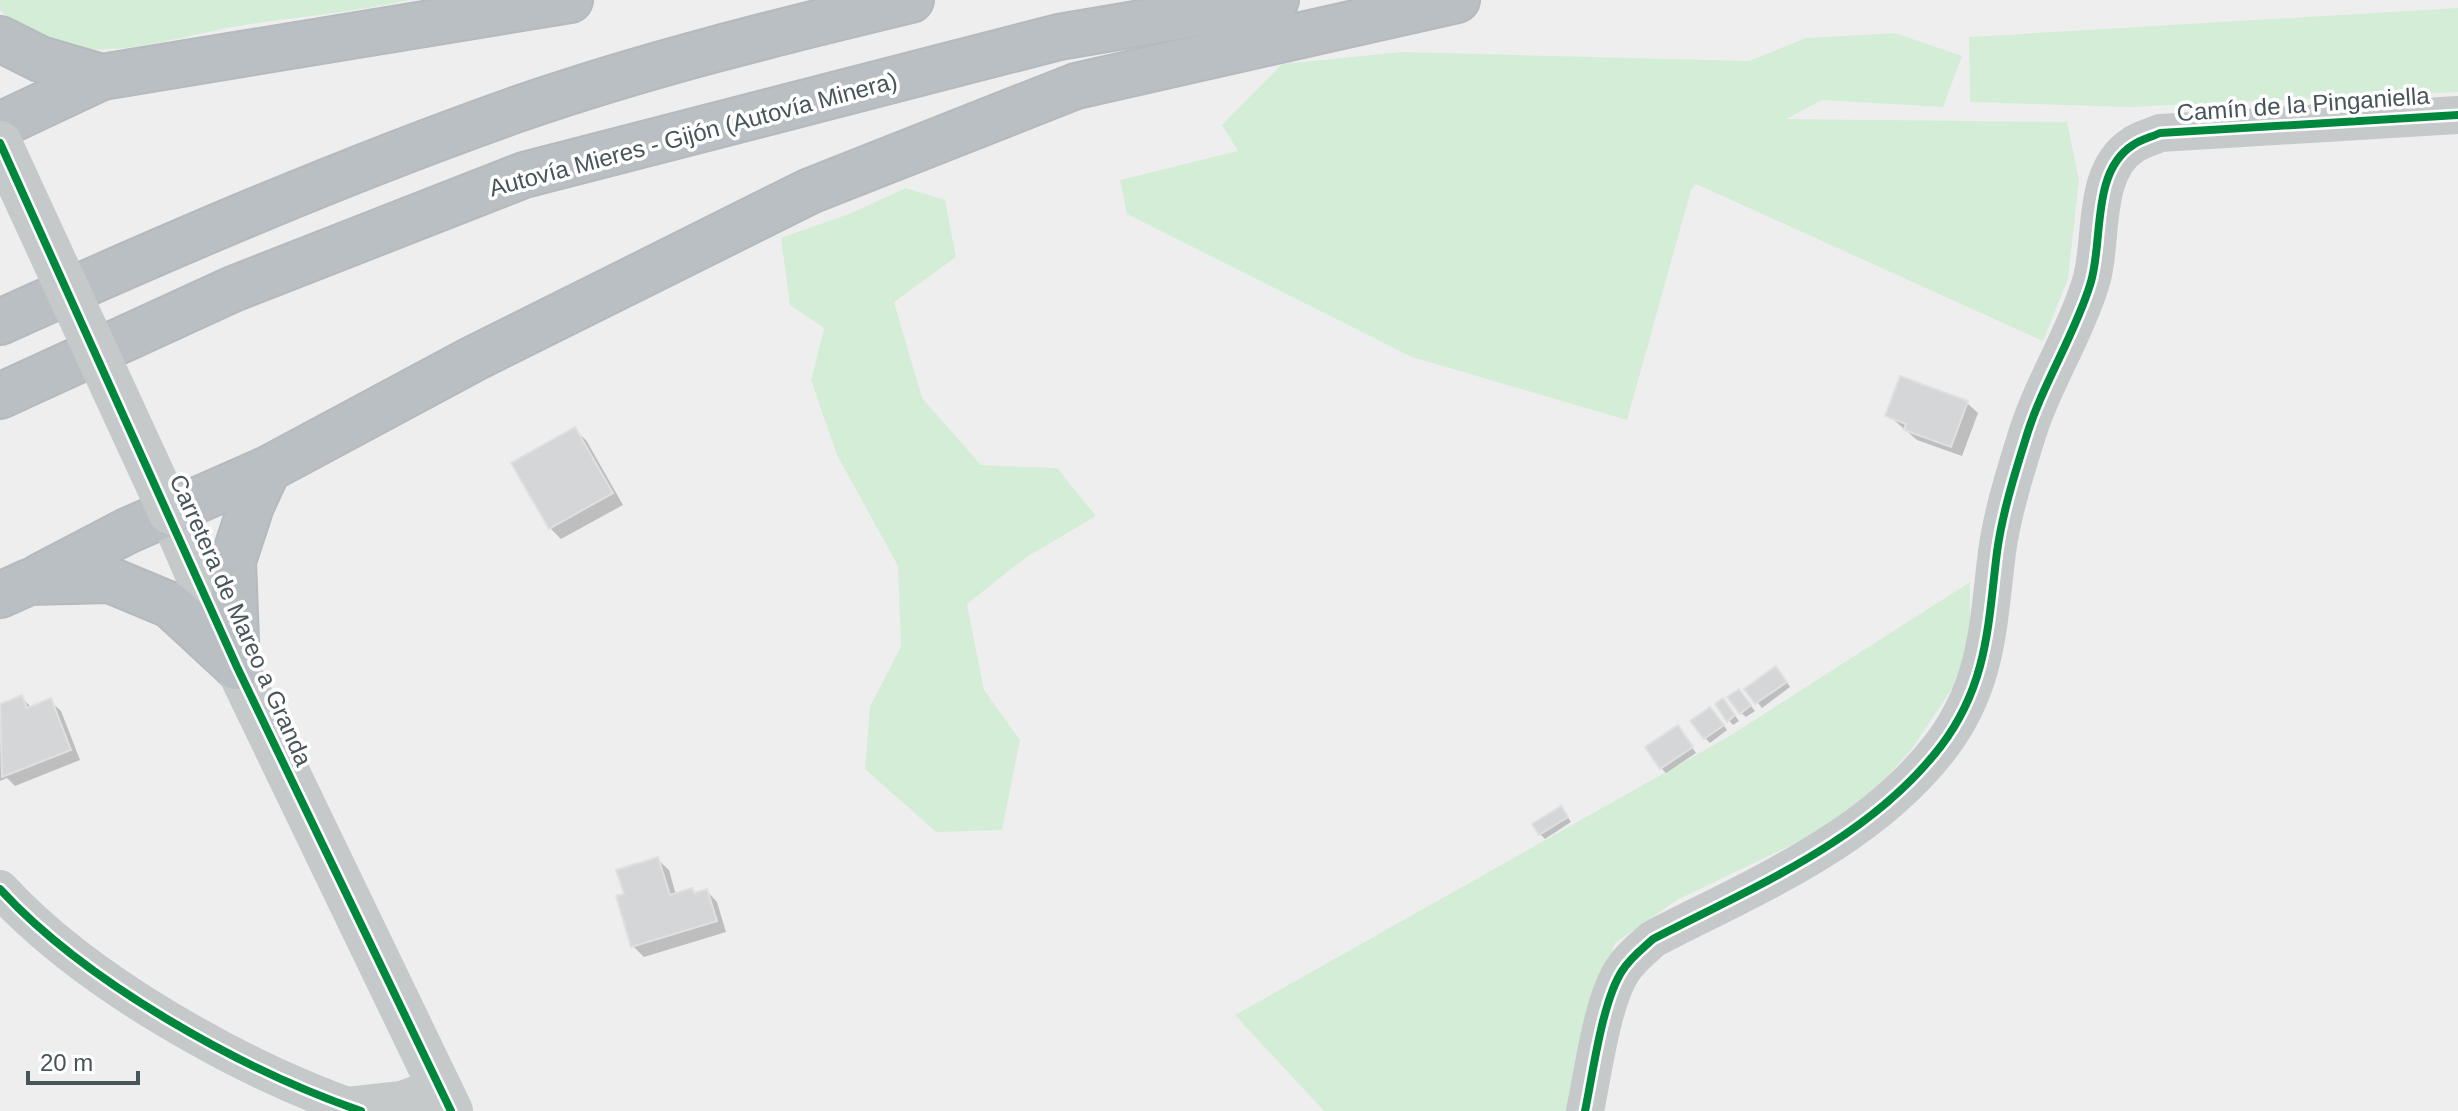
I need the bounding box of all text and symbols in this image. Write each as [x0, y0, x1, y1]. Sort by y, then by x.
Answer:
street label: Autovía Mieres - Gijón (Autovía Minera) [486, 66, 900, 202]
street label: Camín de la Pinganiella [2176, 82, 2431, 126]
street label: Carretera de Mareo a Granda [164, 470, 318, 770]
scale bar [28, 1035, 138, 1085]
text: 20 m [40, 1049, 93, 1076]

